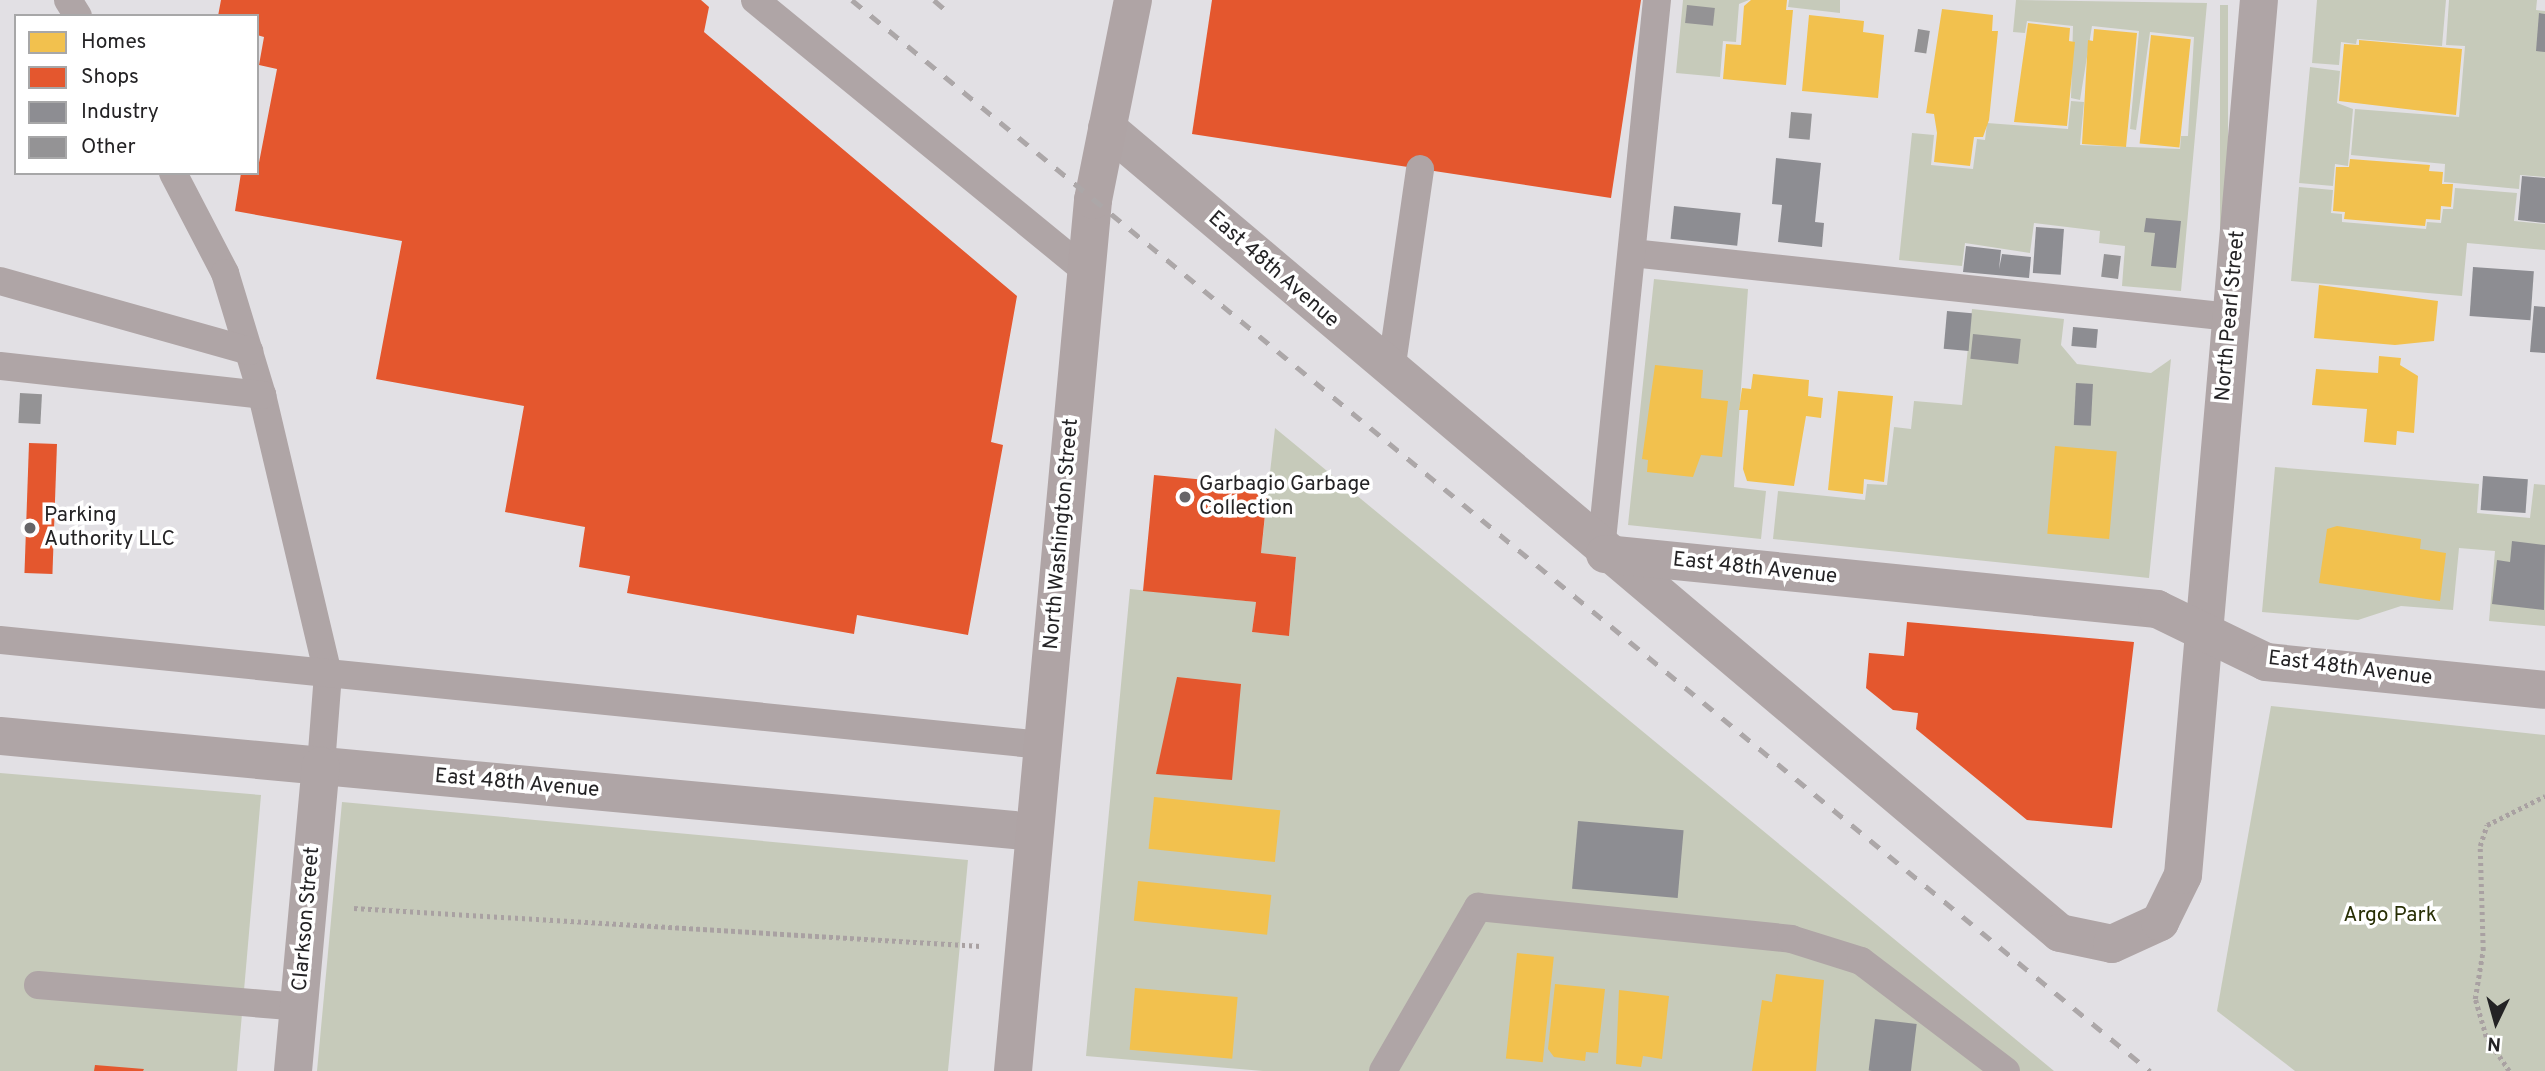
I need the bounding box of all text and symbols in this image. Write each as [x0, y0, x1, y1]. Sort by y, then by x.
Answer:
legend [14, 14, 259, 175]
text: Homes [81, 29, 146, 56]
text: Shops [81, 64, 139, 91]
text: Industry [81, 99, 159, 126]
text: Other [81, 134, 136, 161]
street label: East 48th Avenue [1202, 206, 1344, 334]
street label: North Pearl Street [2211, 230, 2251, 402]
street label: North Washington Street [1039, 417, 1085, 651]
place label: Garbagio Garbage Collection [1199, 472, 1370, 522]
marker: Garbagio Garbage Collection [1177, 489, 1193, 505]
place label: Parking Authority LLC [44, 503, 175, 553]
marker: Parking Authority LLC [22, 520, 38, 536]
street label: East 48th Avenue [1671, 548, 1839, 590]
street label: East 48th Avenue [2266, 646, 2434, 692]
street label: East 48th Avenue [433, 764, 601, 804]
street label: Clarkson Street [288, 846, 326, 992]
park label: Argo Park [2343, 903, 2437, 929]
north arrow [2461, 987, 2531, 1057]
text: N [2486, 1030, 2502, 1055]

